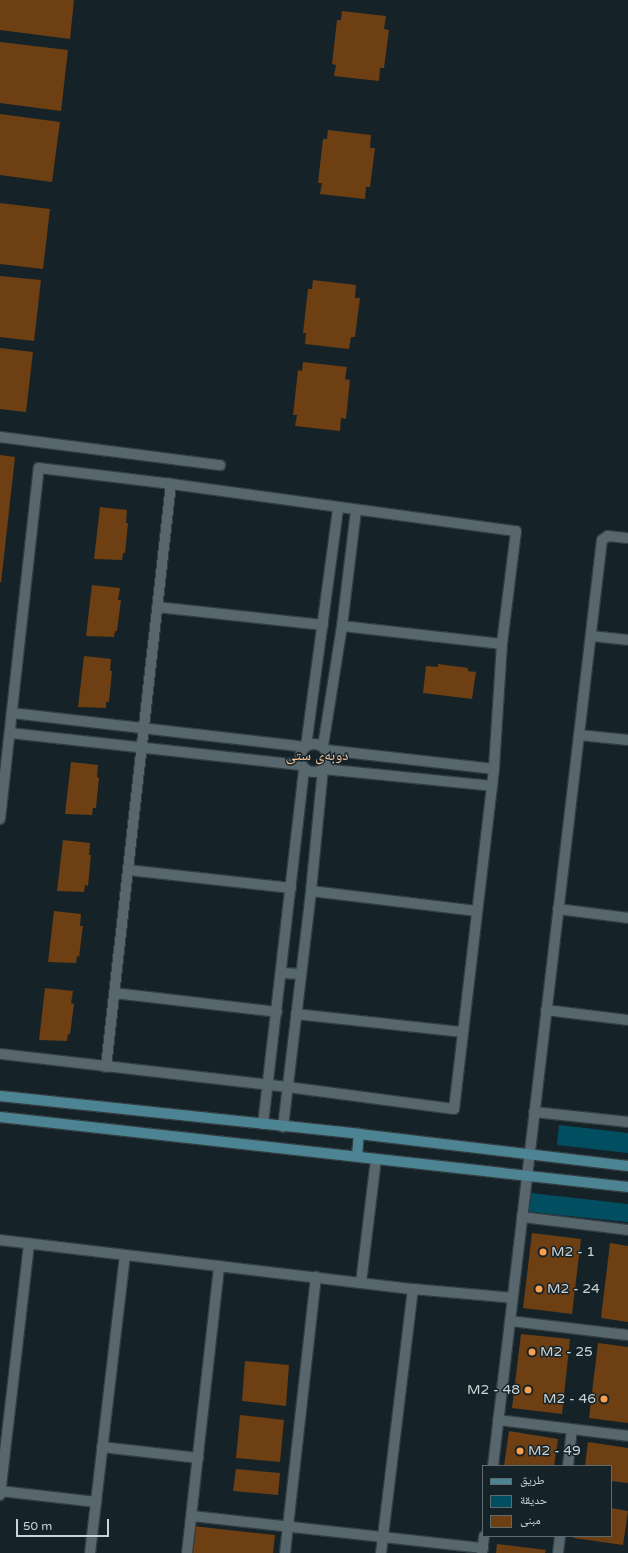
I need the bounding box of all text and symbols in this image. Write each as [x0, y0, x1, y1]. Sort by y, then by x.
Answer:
district label: دوبه‌ی ستی [286, 747, 348, 765]
place label: M2 - 1 [551, 1244, 595, 1260]
marker: M2 - 1 [538, 1247, 548, 1257]
place label: M2 - 24 [547, 1281, 600, 1297]
marker: M2 - 24 [534, 1284, 544, 1294]
place label: M2 - 25 [540, 1344, 593, 1360]
marker: M2 - 25 [527, 1347, 537, 1357]
place label: M2 - 48 [467, 1382, 520, 1398]
marker: M2 - 48 [523, 1385, 533, 1395]
place label: M2 - 46 [543, 1391, 596, 1407]
marker: M2 - 46 [599, 1394, 609, 1404]
place label: M2 - 49 [528, 1443, 581, 1459]
marker: M2 - 49 [515, 1446, 525, 1456]
legend [482, 1465, 612, 1537]
text: طريق [520, 1473, 545, 1487]
text: حديقة [520, 1493, 548, 1507]
scale bar [18, 1511, 111, 1537]
text: مبنى [520, 1513, 541, 1527]
text: 50 m [23, 1519, 52, 1533]

